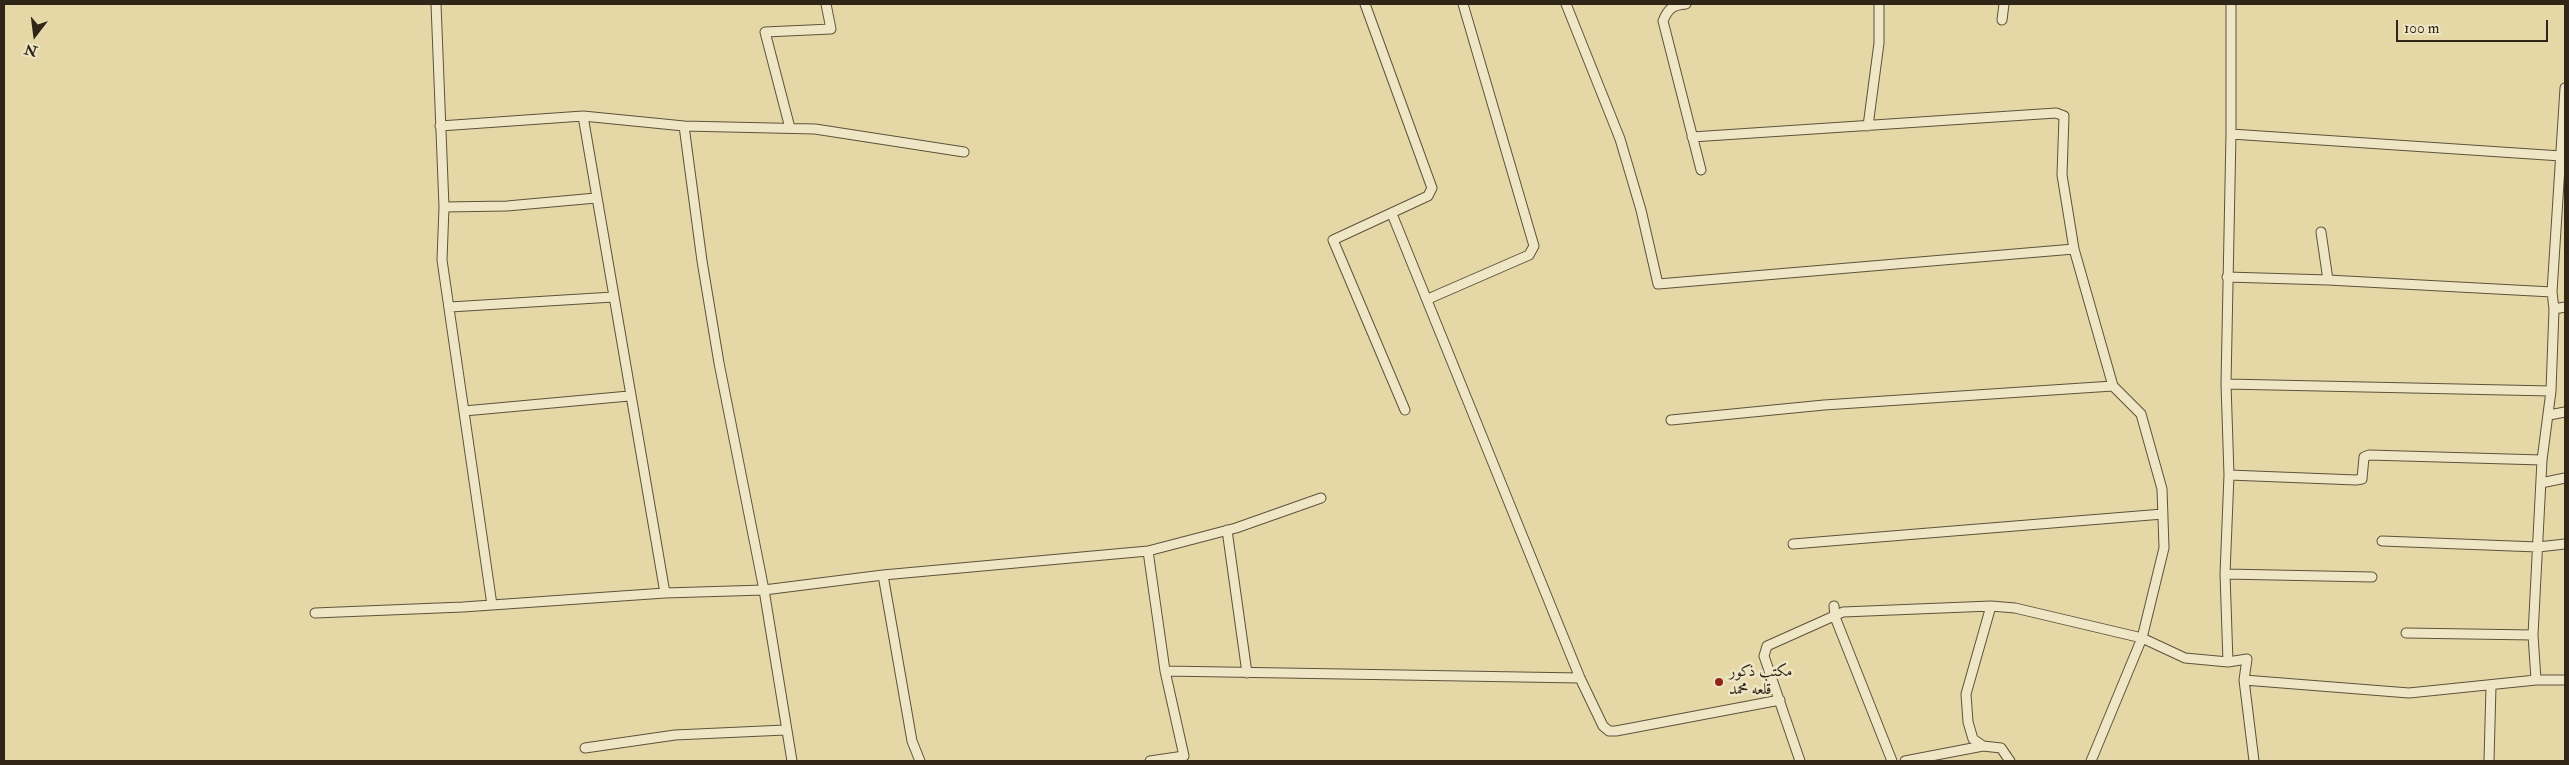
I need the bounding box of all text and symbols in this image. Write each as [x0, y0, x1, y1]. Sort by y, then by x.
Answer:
north arrow [10, 10, 60, 60]
scale bar [2399, 10, 2552, 42]
text: 100 m [2404, 19, 2439, 38]
text: N [23, 40, 39, 60]
place label: مکتب ذکور قلعه محمد [1729, 663, 1793, 701]
marker: مکتب ذکور قلعه محمد [1713, 676, 1725, 688]

